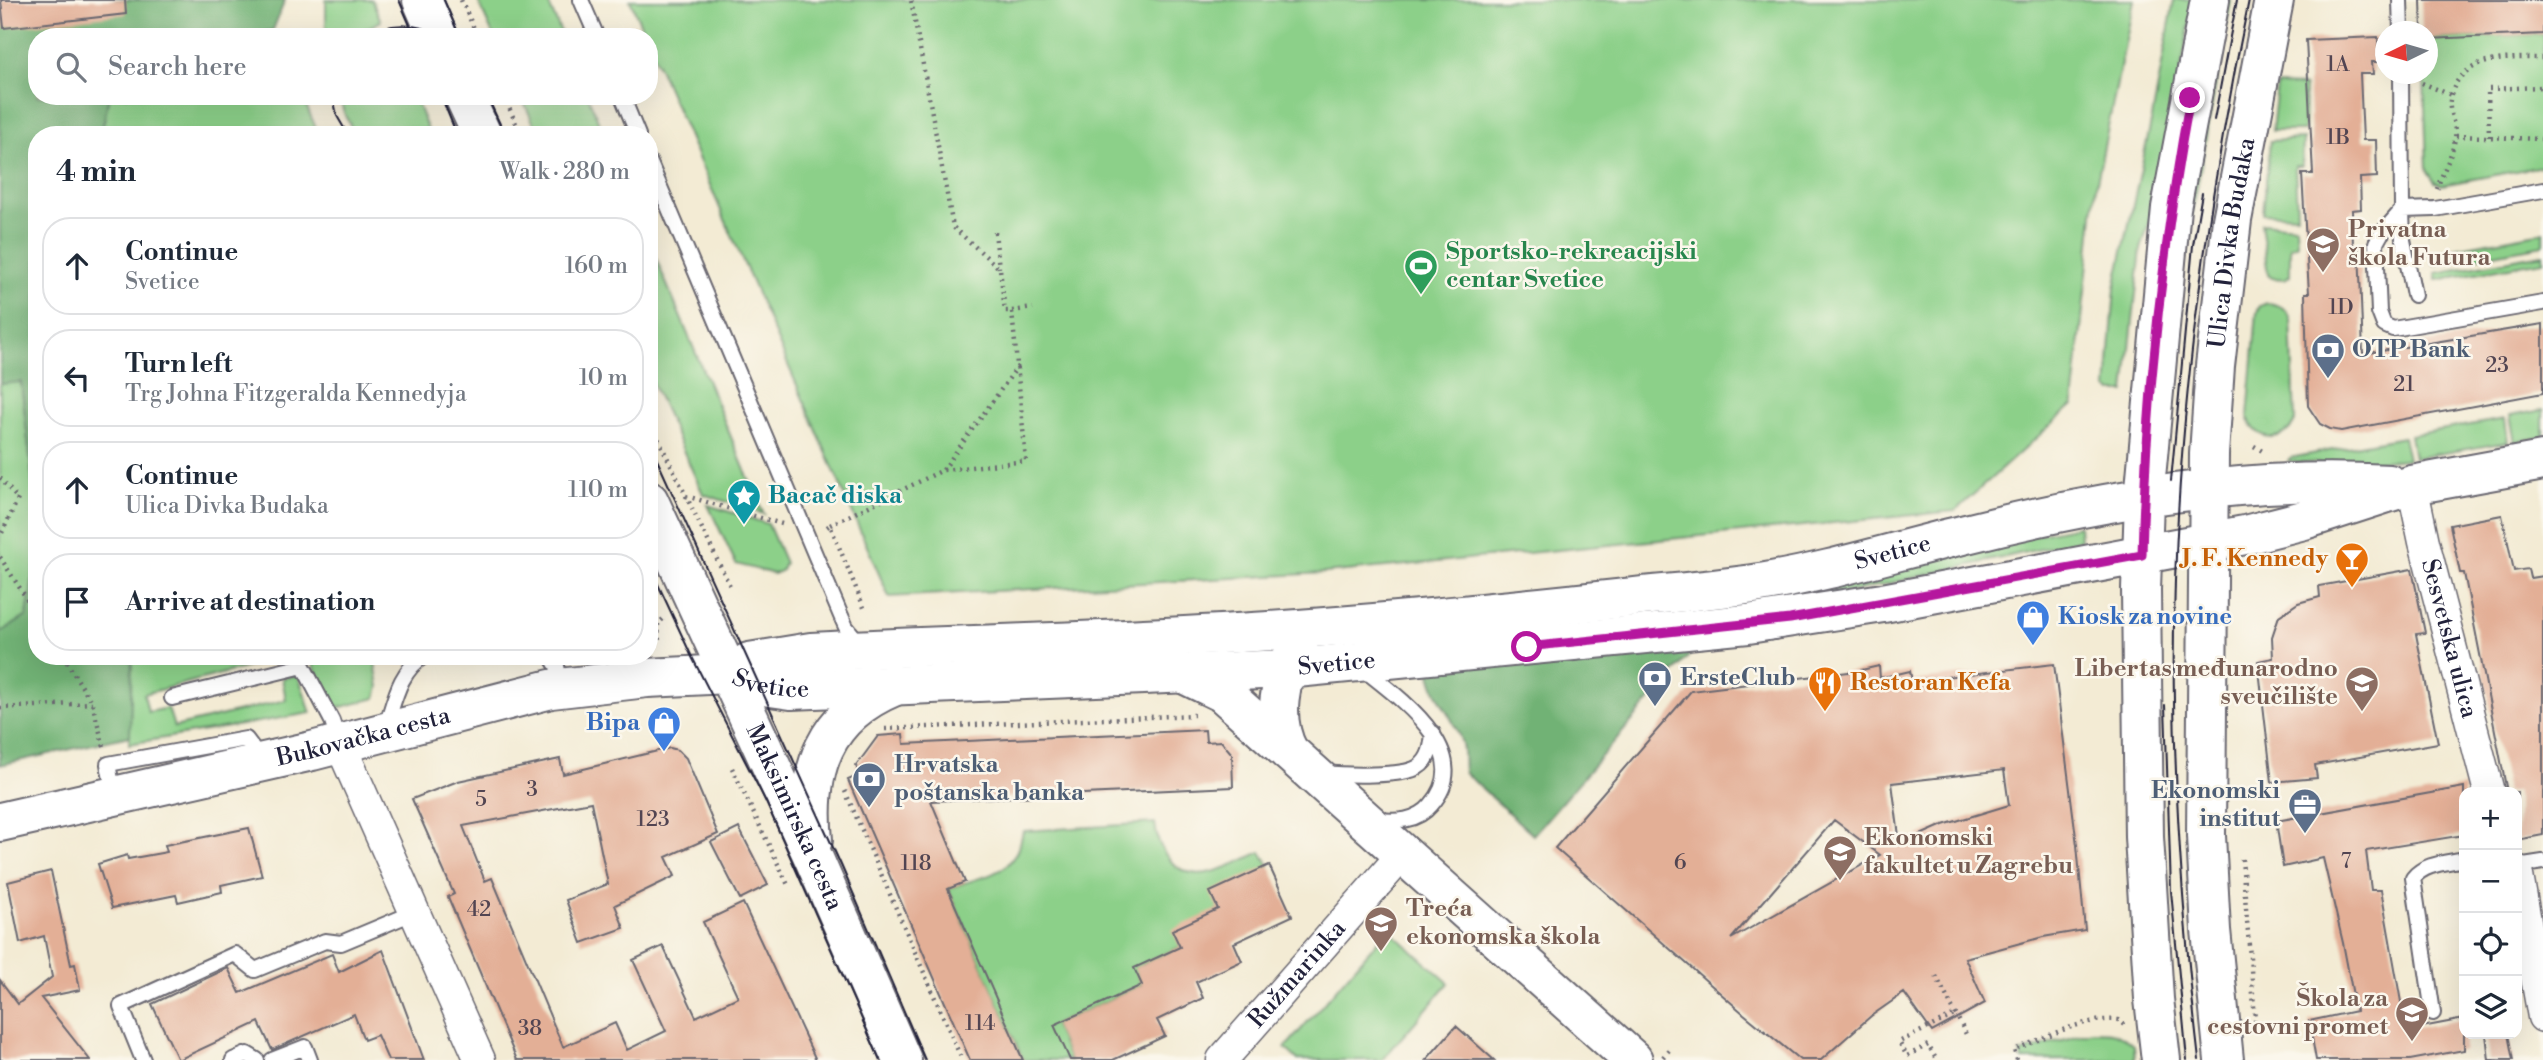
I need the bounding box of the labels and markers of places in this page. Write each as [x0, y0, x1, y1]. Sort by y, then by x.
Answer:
place label: Privatna škola Futura [2348, 215, 2491, 273]
school or university icon: Privatna škola Futura [2304, 225, 2342, 274]
place label: Sportsko-rekreacijski centar Svetice [1446, 237, 1697, 295]
sports icon: Sportsko-rekreacijski centar Svetice [1402, 247, 1440, 296]
bank icon: OTP Bank [2309, 331, 2347, 380]
place label: OTP Bank [2352, 335, 2472, 365]
place icon: Bacač diska [725, 477, 763, 526]
place label: Bacač diska [768, 481, 903, 511]
bar icon: J. F. Kennedy [2333, 540, 2371, 589]
place label: J. F. Kennedy [2179, 544, 2329, 574]
shop icon: Kiosk za novine [2014, 598, 2052, 647]
place label: Kiosk za novine [2058, 602, 2232, 632]
place label: Libertas međunarodno sveučilište [2075, 654, 2338, 712]
bank icon: ErsteClub [1636, 659, 1674, 708]
place label: ErsteClub [1680, 663, 1796, 693]
restaurant icon: Restoran Kefa [1806, 664, 1844, 713]
school or university icon: Libertas međunarodno sveučilište [2343, 664, 2381, 713]
place label: Restoran Kefa [1850, 668, 2012, 698]
shop icon: Bipa [645, 704, 683, 753]
place label: Bipa [586, 708, 641, 738]
place label: Hrvatska poštanska banka [894, 750, 1085, 808]
bank icon: Hrvatska poštanska banka [850, 760, 888, 809]
place label: Ekonomski institut [2151, 776, 2280, 834]
office icon: Ekonomski institut [2286, 786, 2324, 835]
place label: Ekonomski fakultet u Zagrebu [1864, 823, 2073, 881]
school or university icon: Ekonomski fakultet u Zagrebu [1821, 833, 1859, 882]
place label: Treća ekonomska škola [1406, 894, 1601, 952]
school or university icon: Treća ekonomska škola [1362, 904, 1400, 953]
place label: Škola za cestovni promet [2207, 982, 2389, 1042]
school or university icon: Škola za cestovni promet [2393, 994, 2431, 1043]

